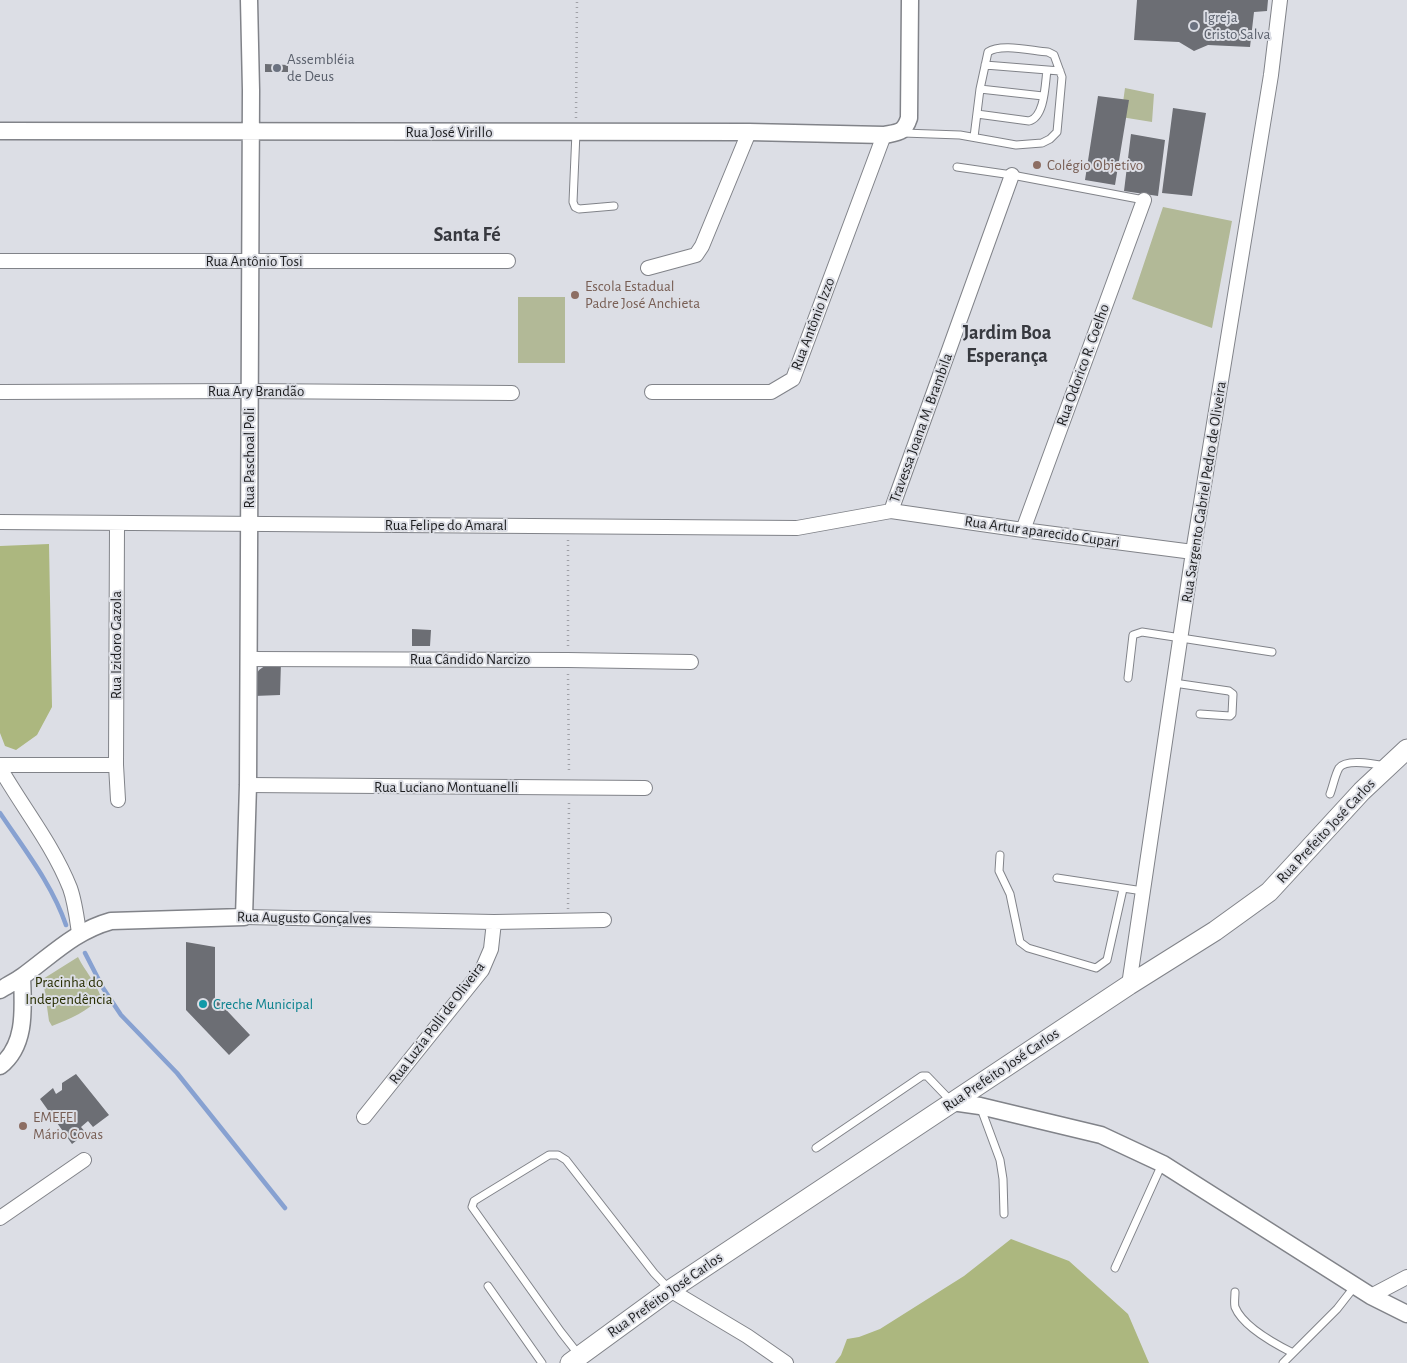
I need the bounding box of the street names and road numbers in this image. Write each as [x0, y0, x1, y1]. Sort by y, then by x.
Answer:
street label: Rua José Virillo [405, 123, 493, 141]
street label: Rua Antônio Tosi [205, 252, 303, 270]
street label: Rua Antônio Izzo [787, 275, 839, 373]
street label: Rua Odorico R. Coelho [1053, 302, 1113, 428]
street label: Travessa Joana M. Brambila [886, 351, 956, 505]
street label: Rua Sargento Gabriel Pedro de Oliveira [1178, 380, 1230, 604]
street label: Rua Ary Brandão [208, 382, 304, 400]
street label: Rua Paschoal Poli [240, 408, 258, 508]
street label: Rua Artur aparecido Cupari [963, 512, 1121, 552]
street label: Rua Felipe do Amaral [385, 516, 507, 534]
street label: Rua Izidoro Gazola [107, 591, 125, 699]
street label: Rua Cândido Narcizo [410, 650, 530, 668]
street label: Rua Prefeito José Carlos [1273, 775, 1379, 887]
street label: Rua Luciano Montuanelli [374, 778, 518, 796]
street label: Rua Augusto Gonçalves [237, 908, 371, 928]
street label: Rua Luzia Polli de Oliveira [385, 958, 489, 1088]
street label: Rua Prefeito José Carlos [939, 1024, 1063, 1116]
street label: Rua Prefeito José Carlos [604, 1249, 726, 1341]

